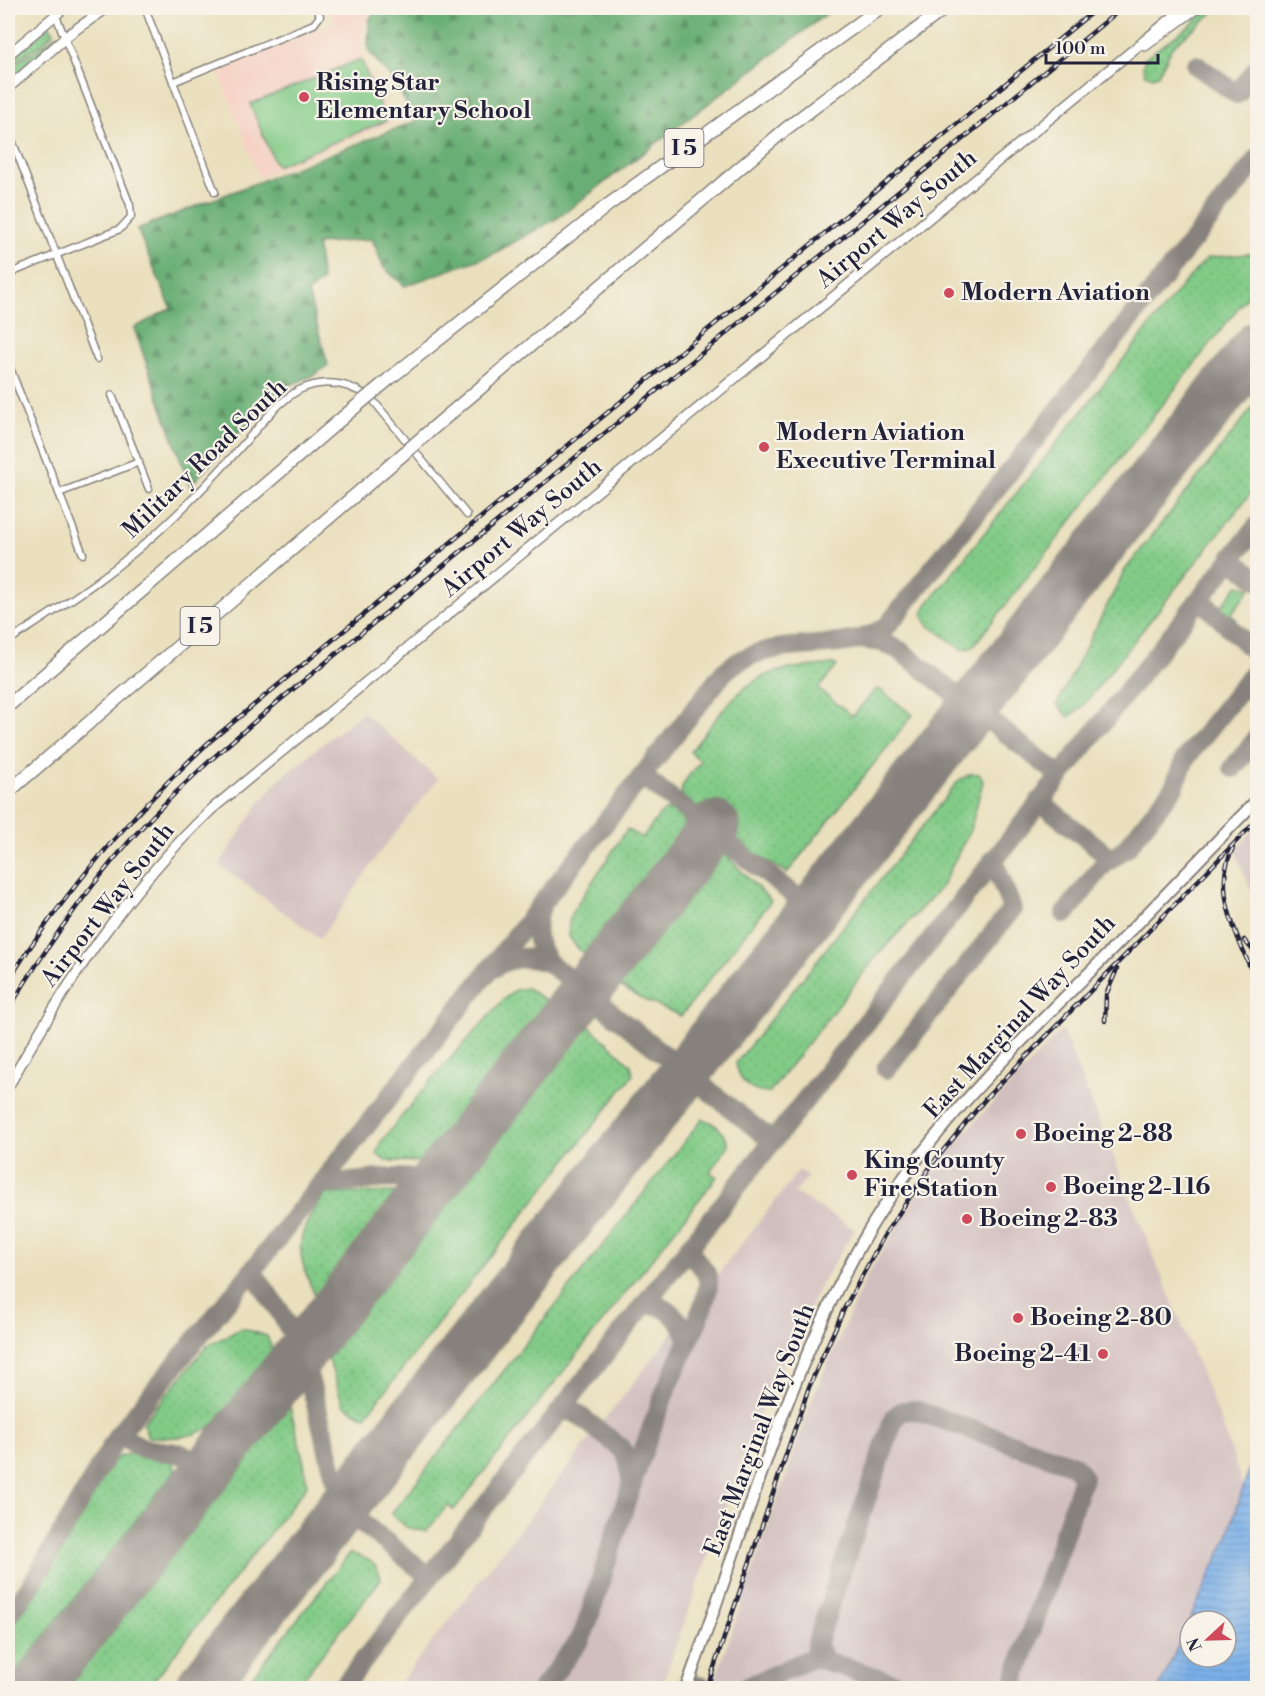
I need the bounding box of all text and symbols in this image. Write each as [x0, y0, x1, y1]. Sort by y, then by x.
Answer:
scale bar [1046, 27, 1158, 65]
text: 100 m [1055, 37, 1106, 60]
place label: Rising Star Elementary School [316, 68, 531, 126]
marker: Rising Star Elementary School [297, 90, 311, 104]
road number: I 5 [664, 129, 704, 167]
street label: Airport Way South [810, 143, 983, 295]
place label: Modern Aviation [961, 278, 1150, 308]
marker: Modern Aviation [942, 286, 956, 300]
street label: Military Road South [116, 373, 294, 545]
place label: Modern Aviation Executive Terminal [776, 418, 996, 476]
marker: Modern Aviation Executive Terminal [757, 440, 771, 454]
street label: Airport Way South [435, 452, 608, 604]
road number: I 5 [180, 607, 220, 645]
street label: Airport Way South [34, 817, 181, 994]
street label: East Marginal Way South [918, 909, 1122, 1125]
place label: Boeing 2-88 [1033, 1119, 1173, 1149]
marker: Boeing 2-88 [1014, 1127, 1028, 1141]
place label: King County Fire Station [864, 1146, 1005, 1204]
marker: King County Fire Station [845, 1168, 859, 1182]
place label: Boeing 2-116 [1063, 1172, 1210, 1202]
marker: Boeing 2-116 [1044, 1180, 1058, 1194]
place label: Boeing 2-83 [979, 1204, 1118, 1234]
marker: Boeing 2-83 [960, 1212, 974, 1226]
street label: East Marginal Way South [698, 1299, 822, 1561]
place label: Boeing 2-80 [1030, 1303, 1172, 1333]
marker: Boeing 2-80 [1011, 1311, 1025, 1325]
place label: Boeing 2-41 [954, 1339, 1091, 1369]
marker: Boeing 2-41 [1096, 1347, 1110, 1361]
north arrow [1178, 1609, 1238, 1669]
text: N [1183, 1634, 1207, 1654]

